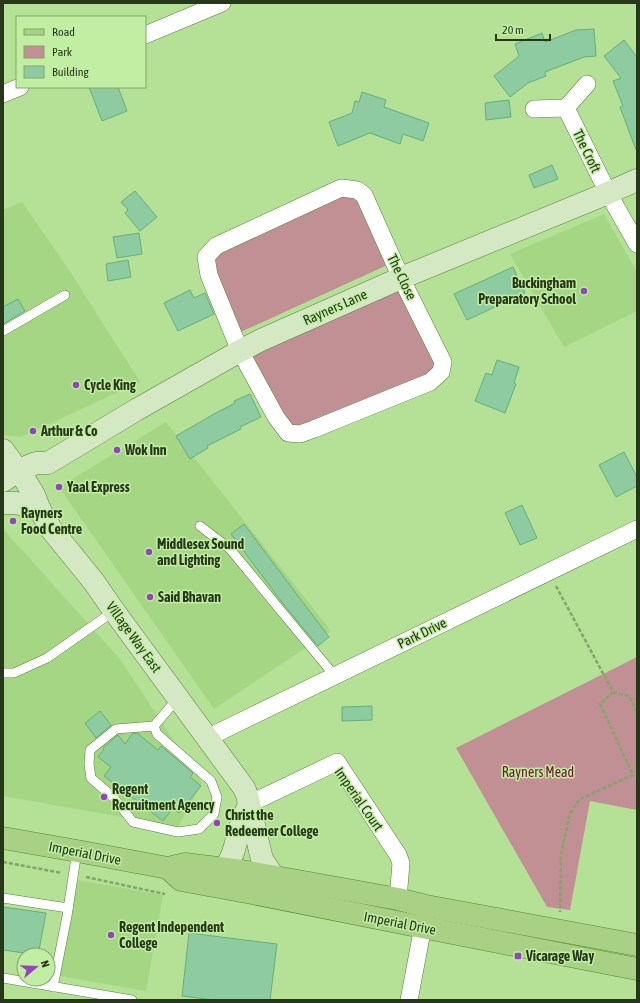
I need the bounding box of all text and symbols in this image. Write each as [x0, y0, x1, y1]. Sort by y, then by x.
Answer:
legend [16, 16, 146, 88]
scale bar [496, 16, 550, 42]
text: 20 m [502, 23, 524, 37]
text: Road [52, 25, 75, 39]
text: Park [52, 45, 73, 59]
text: Building [52, 65, 90, 79]
street label: The Croft [570, 127, 604, 175]
street label: The Close [384, 252, 420, 302]
place label: Buckingham Preparatory School [478, 275, 576, 307]
street label: Rayners Lane [300, 286, 370, 328]
marker: Buckingham Preparatory School [579, 286, 589, 296]
place label: Cycle King [84, 377, 137, 393]
marker: Cycle King [71, 380, 81, 390]
place label: Arthur & Co [40, 423, 98, 439]
marker: Arthur & Co [28, 426, 38, 436]
place label: Wok Inn [124, 442, 167, 458]
marker: Wok Inn [112, 445, 122, 455]
place label: Yaal Express [66, 479, 130, 495]
marker: Yaal Express [54, 482, 64, 492]
place label: Rayners Food Centre [21, 505, 82, 537]
marker: Rayners Food Centre [8, 516, 18, 526]
place label: Middlesex Sound and Lighting [157, 536, 245, 568]
marker: Middlesex Sound and Lighting [144, 547, 154, 557]
place label: Said Bhavan [158, 589, 221, 605]
marker: Said Bhavan [145, 592, 155, 602]
street label: Village Way East [103, 599, 165, 675]
street label: Park Drive [395, 614, 449, 652]
street label: Imperial Court [331, 764, 387, 834]
park label: Rayners Mead [502, 764, 574, 780]
place label: Regent Recruitment Agency [112, 781, 215, 813]
marker: Regent Recruitment Agency [99, 792, 109, 802]
place label: Christ the Redeemer College [225, 807, 319, 839]
marker: Christ the Redeemer College [212, 818, 222, 828]
street label: Imperial Drive [47, 838, 123, 868]
street label: Imperial Drive [362, 908, 438, 938]
place label: Regent Independent College [119, 919, 224, 951]
marker: Regent Independent College [106, 930, 116, 940]
north arrow [16, 947, 56, 987]
place label: Vicarage Way [525, 948, 594, 964]
marker: Vicarage Way [513, 951, 523, 961]
text: N [39, 959, 52, 969]

